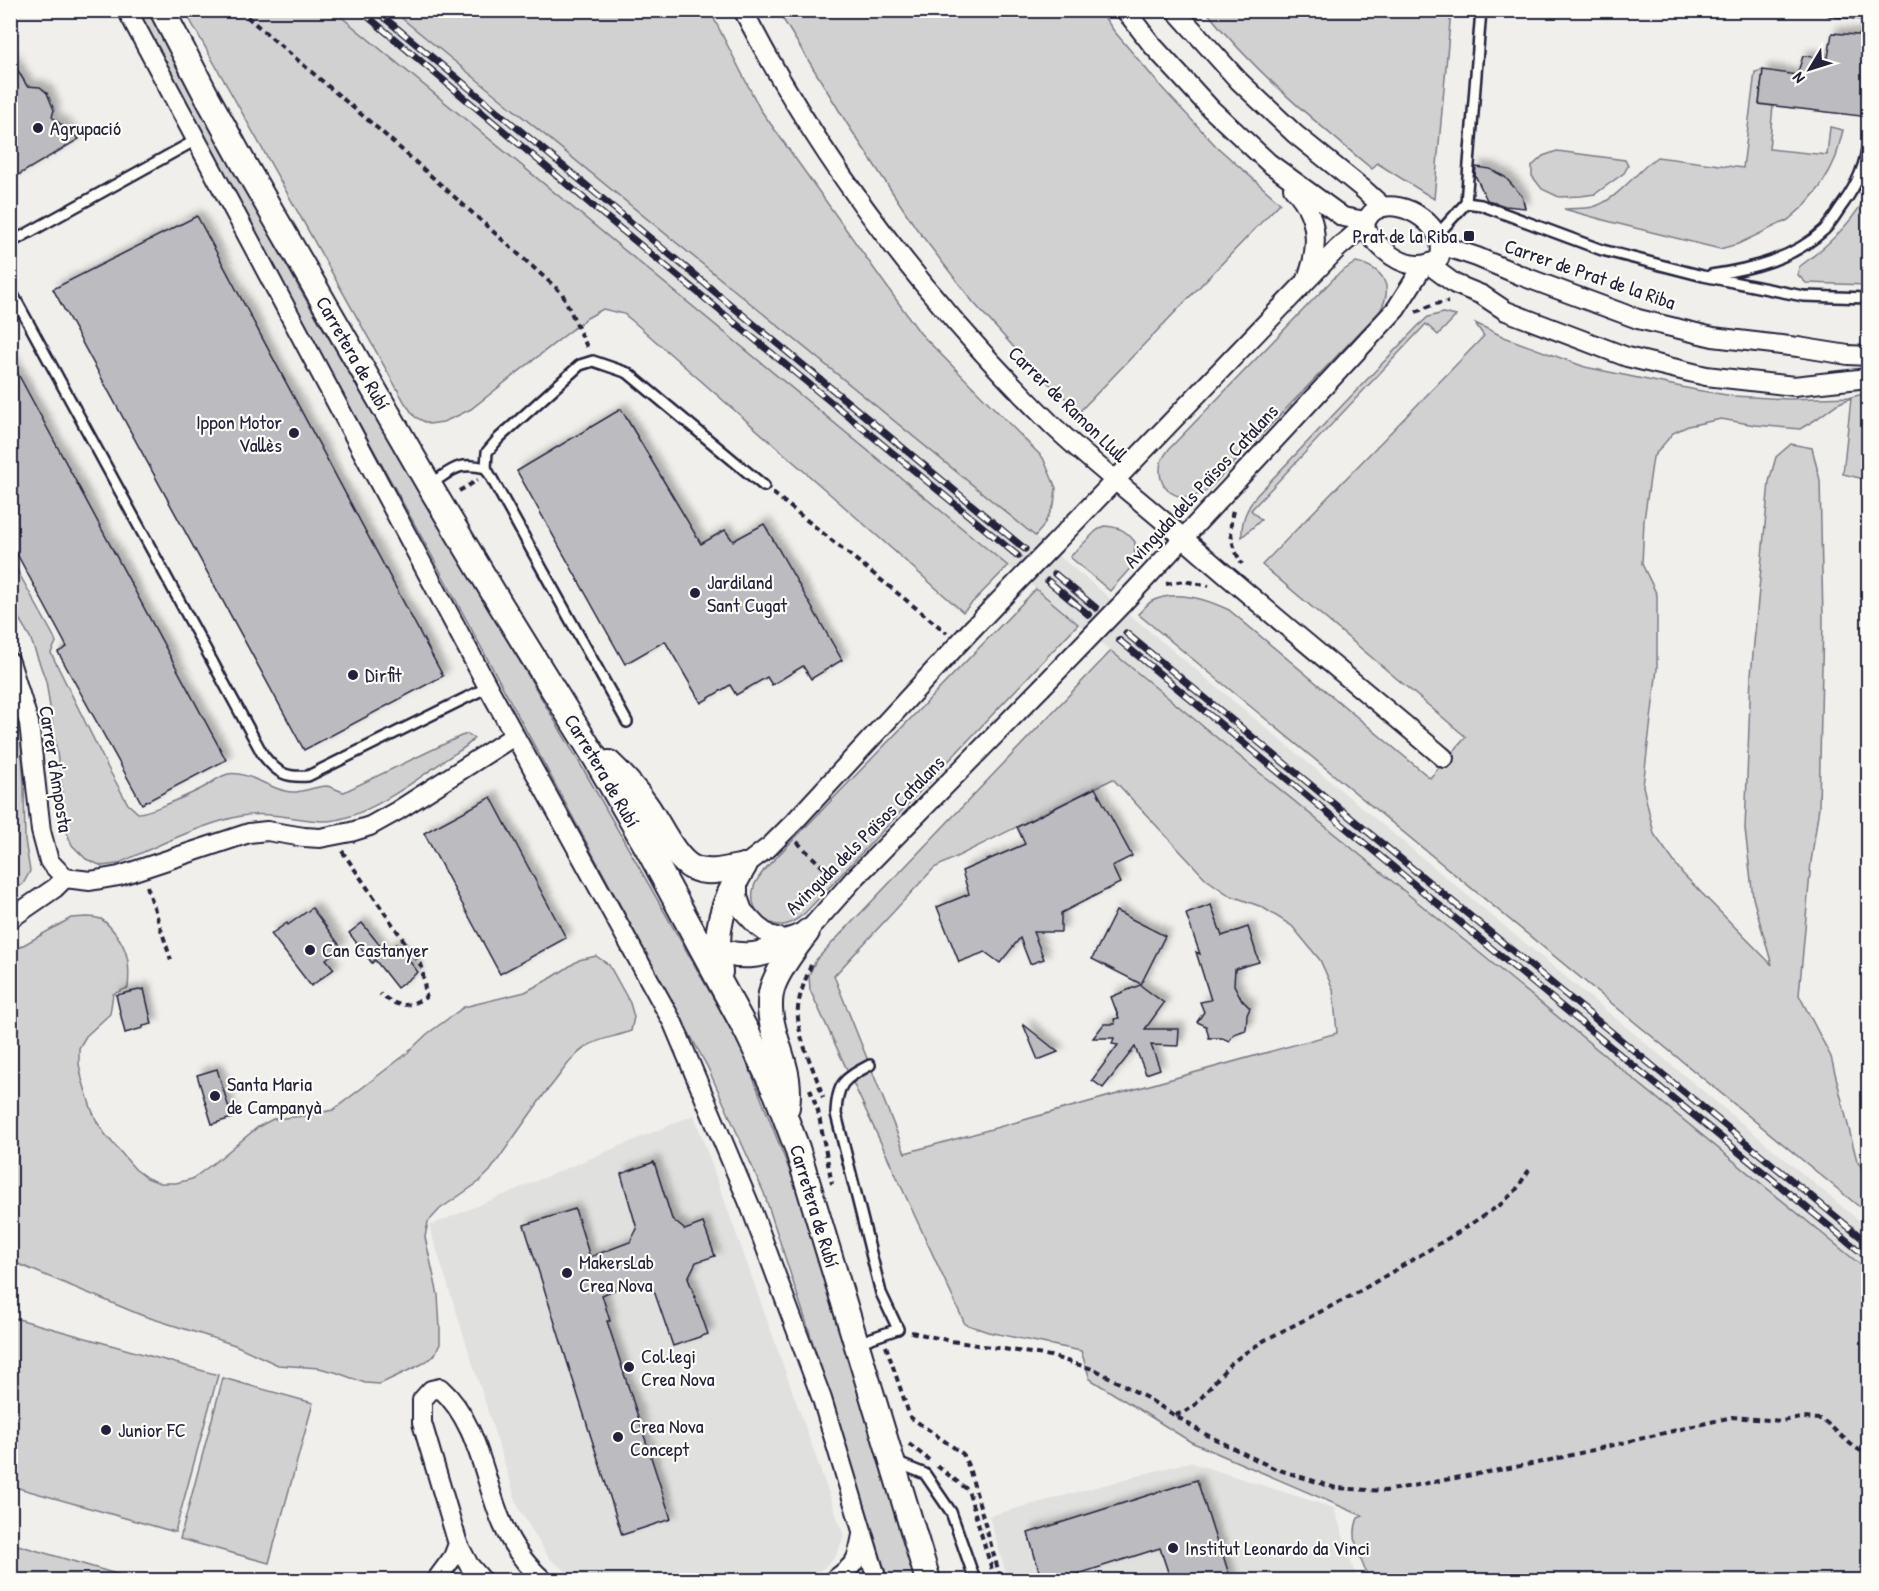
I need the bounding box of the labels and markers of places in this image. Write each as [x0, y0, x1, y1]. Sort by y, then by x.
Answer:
place label: Agrupació [50, 114, 121, 141]
marker: Agrupació [31, 121, 45, 135]
place label: Prat de la Riba [1353, 222, 1457, 249]
marker: Prat de la Riba [1462, 229, 1476, 243]
place label: Ippon Motor Vallès [196, 408, 282, 458]
marker: Ippon Motor Vallès [287, 426, 301, 440]
place label: Jardiland Sant Cugat [707, 568, 788, 618]
marker: Jardiland Sant Cugat [688, 586, 702, 600]
place label: Dirfit [365, 661, 403, 688]
marker: Dirfit [346, 668, 360, 682]
place label: Can Castanyer [322, 936, 429, 963]
marker: Can Castanyer [303, 943, 317, 957]
place label: Santa Maria de Campanyà [227, 1070, 322, 1120]
marker: Santa Maria de Campanyà [208, 1089, 222, 1103]
place label: MakersLab Crea Nova [579, 1248, 654, 1298]
marker: MakersLab Crea Nova [560, 1266, 574, 1280]
place label: Col·legi Crea Nova [641, 1342, 715, 1392]
marker: Col·legi Crea Nova [622, 1360, 636, 1374]
place label: Crea Nova Concept [630, 1412, 704, 1462]
place label: Junior FC [118, 1416, 186, 1443]
marker: Junior FC [99, 1423, 113, 1437]
marker: Crea Nova Concept [611, 1430, 625, 1444]
place label: Institut Leonardo da Vinci [1185, 1534, 1370, 1561]
marker: Institut Leonardo da Vinci [1166, 1541, 1180, 1555]

